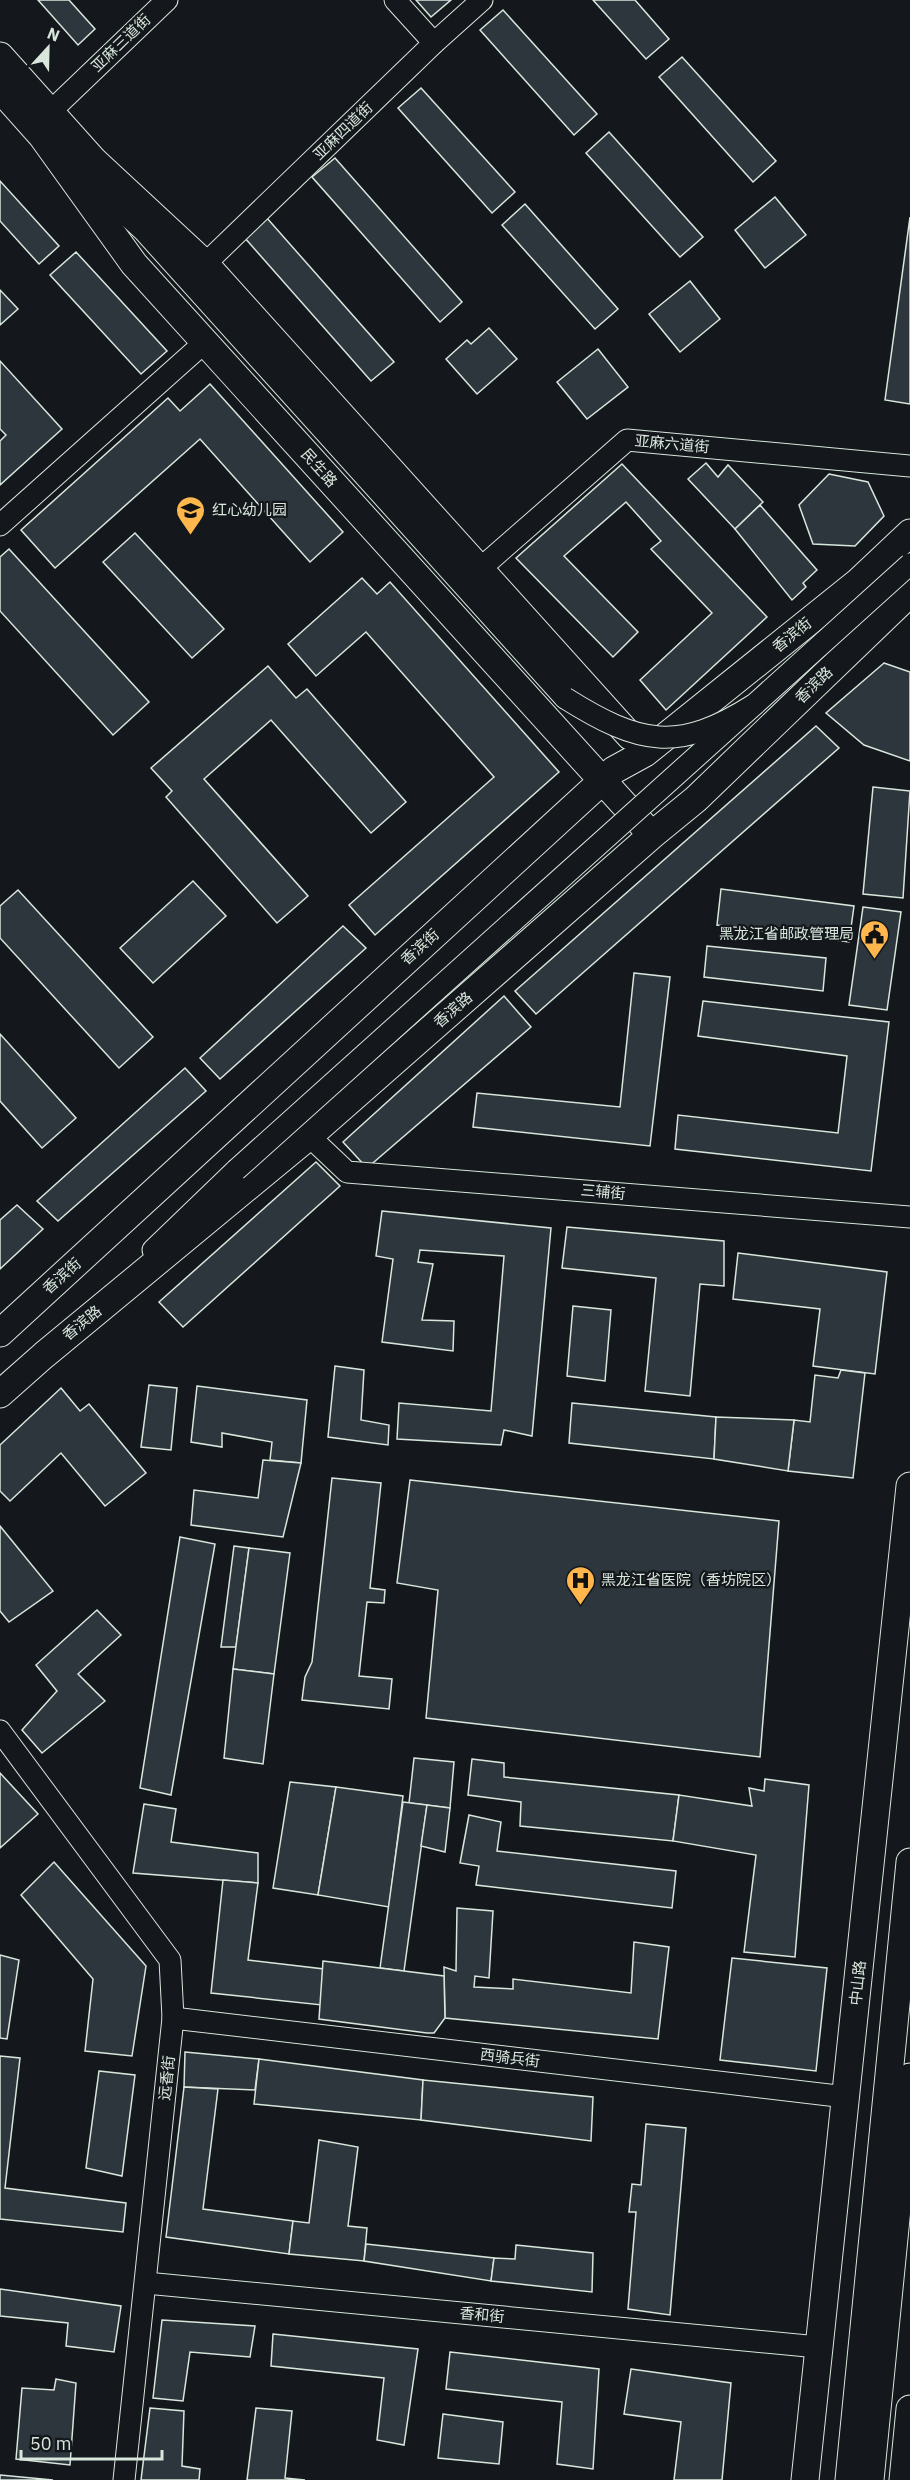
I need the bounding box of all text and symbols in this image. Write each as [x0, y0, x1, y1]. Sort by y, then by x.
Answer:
street label: 亚麻三道街 [87, 10, 154, 76]
north arrow [18, 18, 78, 78]
text: N [44, 23, 63, 46]
street label: 亚麻四道街 [309, 98, 376, 164]
street label: 亚麻六道街 [634, 431, 710, 456]
street label: 民生路 [297, 445, 341, 491]
school or university icon: 红心幼儿园 [175, 494, 207, 536]
place label: 红心幼儿园 [212, 500, 287, 519]
street label: 香滨街 [768, 613, 815, 656]
street label: 香滨路 [791, 662, 836, 707]
public building icon: 黑龙江省邮政管理局 [859, 918, 891, 960]
place label: 黑龙江省邮政管理局 [719, 924, 854, 943]
street label: 香滨街 [397, 925, 443, 969]
street label: 香滨路 [429, 988, 476, 1032]
street label: 三辅街 [580, 1180, 626, 1203]
street label: 香滨街 [39, 1254, 85, 1298]
street label: 香滨路 [58, 1301, 105, 1344]
hospital icon: 黑龙江省医院（香坊院区） [564, 1564, 596, 1606]
place label: 黑龙江省医院（香坊院区） [601, 1570, 781, 1589]
street label: 中山路 [846, 1960, 869, 2006]
street label: 西骑兵街 [479, 2044, 541, 2071]
street label: 远香街 [155, 2055, 178, 2101]
street label: 香和街 [459, 2303, 505, 2326]
scale bar [21, 2423, 162, 2461]
text: 50 m [30, 2432, 72, 2455]

